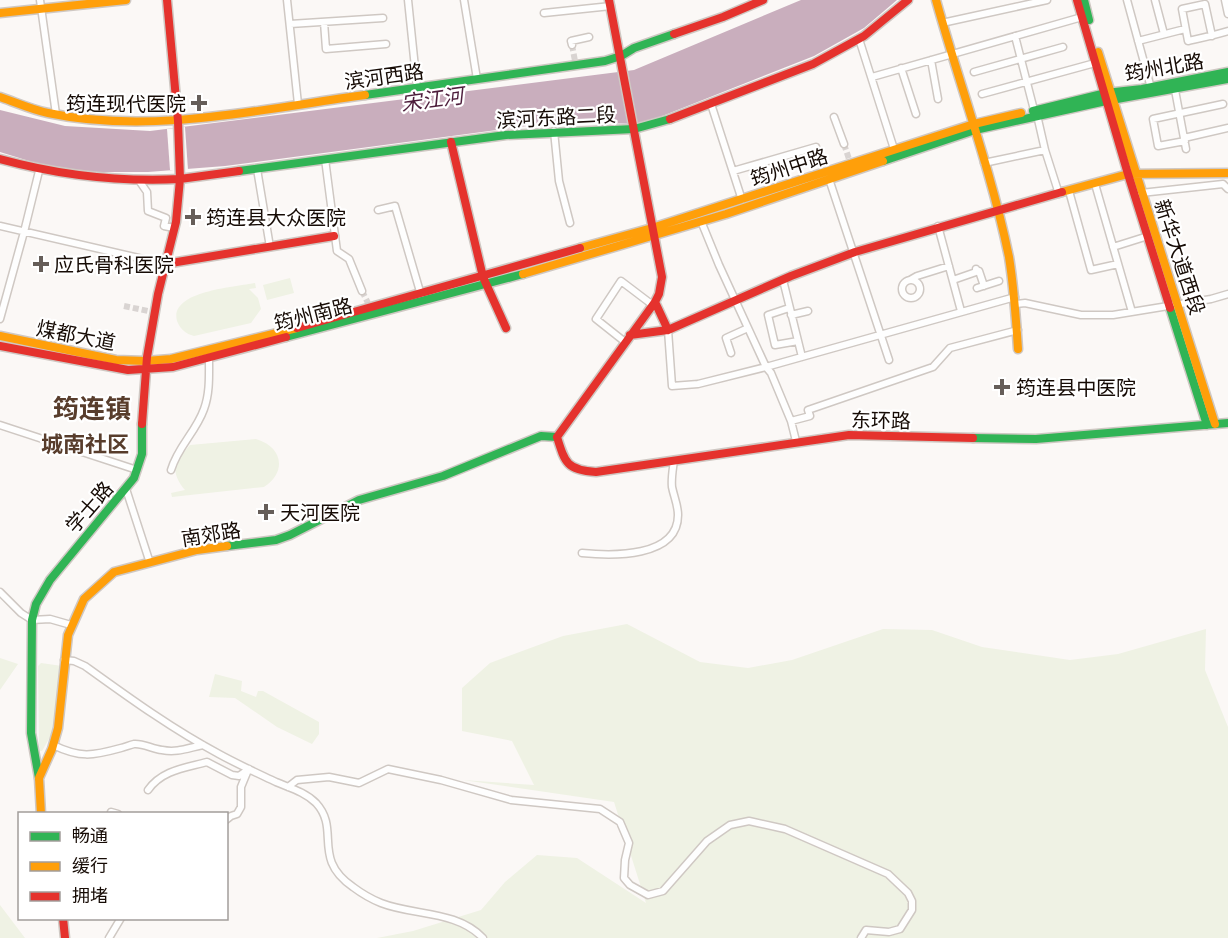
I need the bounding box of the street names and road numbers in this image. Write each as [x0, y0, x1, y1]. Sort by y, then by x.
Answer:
street label: 筠州北路 [1122, 47, 1206, 87]
street label: 滨河西路 [343, 57, 425, 95]
street label: 滨河东路二段 [495, 100, 617, 134]
street label: 筠州中路 [747, 142, 831, 192]
street label: 新华大道西段 [1149, 196, 1211, 318]
street label: 筠州南路 [271, 291, 355, 337]
street label: 煤都大道 [34, 314, 118, 356]
street label: 东环路 [851, 406, 911, 434]
street label: 学士路 [59, 476, 119, 538]
street label: 南郊路 [179, 516, 243, 552]

